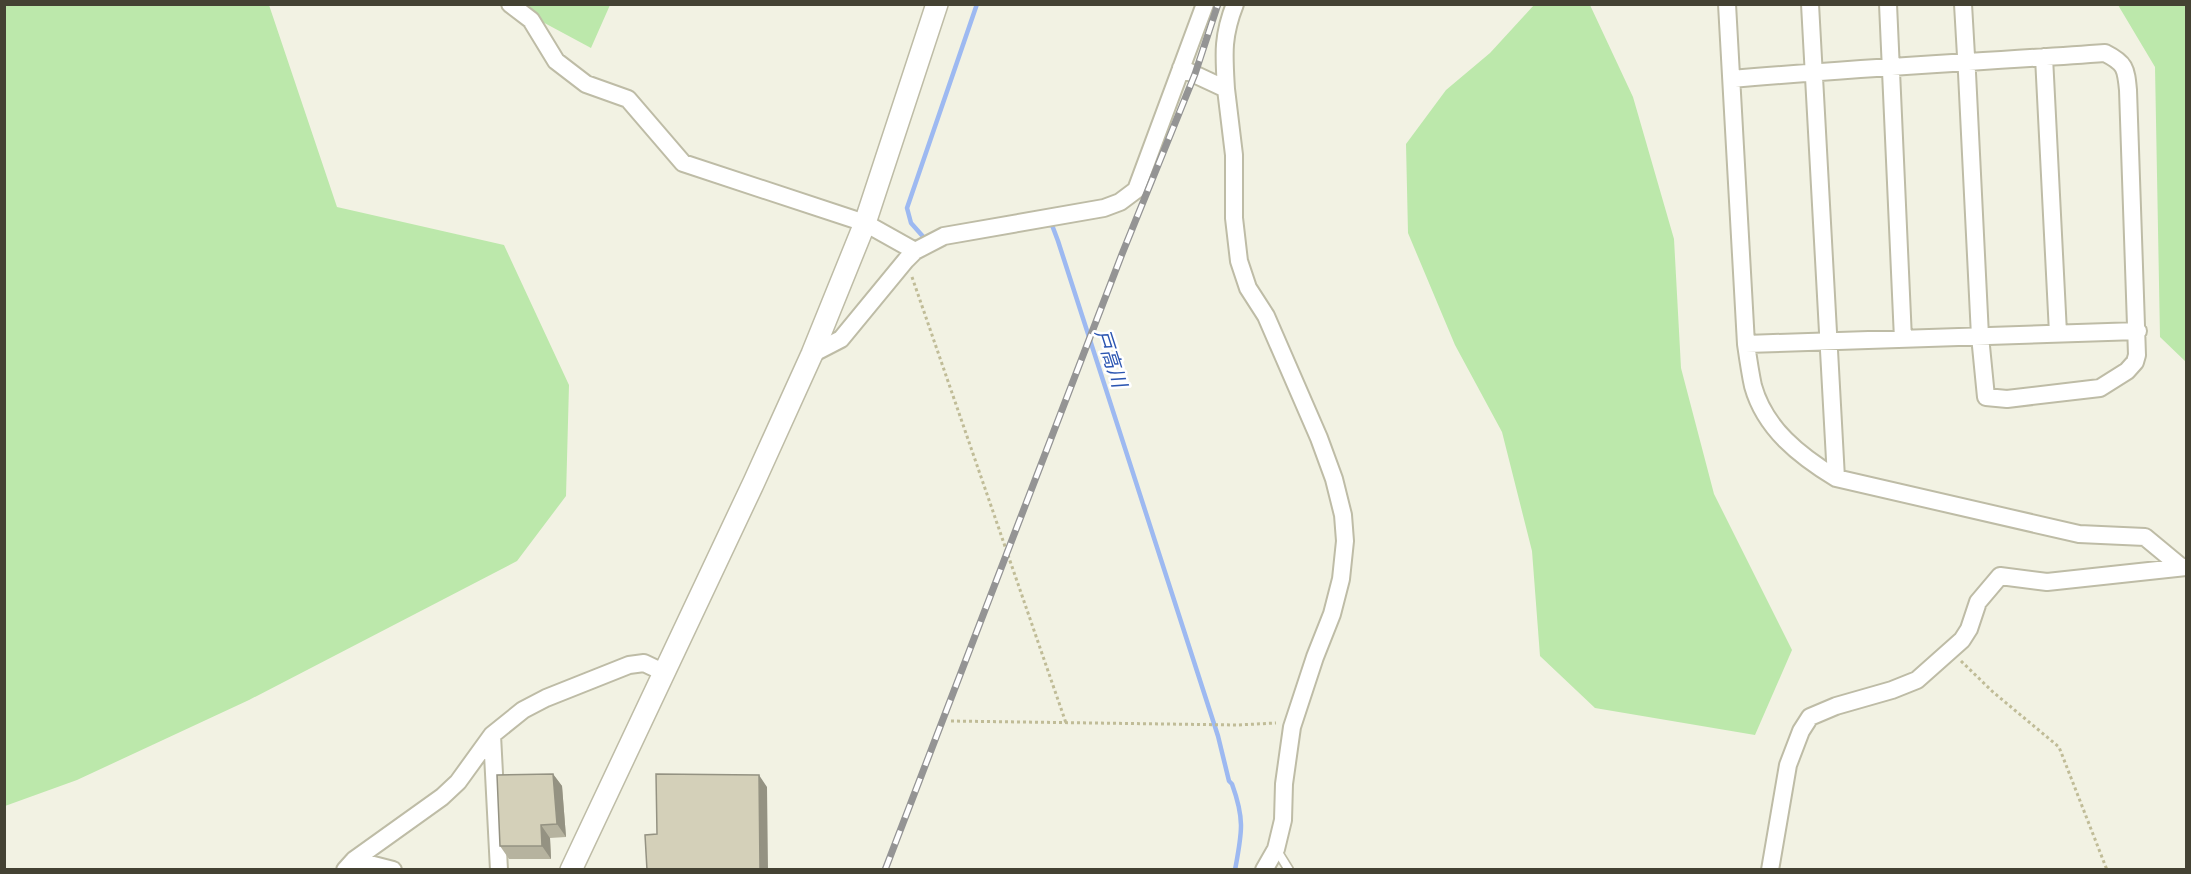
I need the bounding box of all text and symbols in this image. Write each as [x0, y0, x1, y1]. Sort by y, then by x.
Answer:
water label: 戸高川 [1089, 325, 1134, 392]

